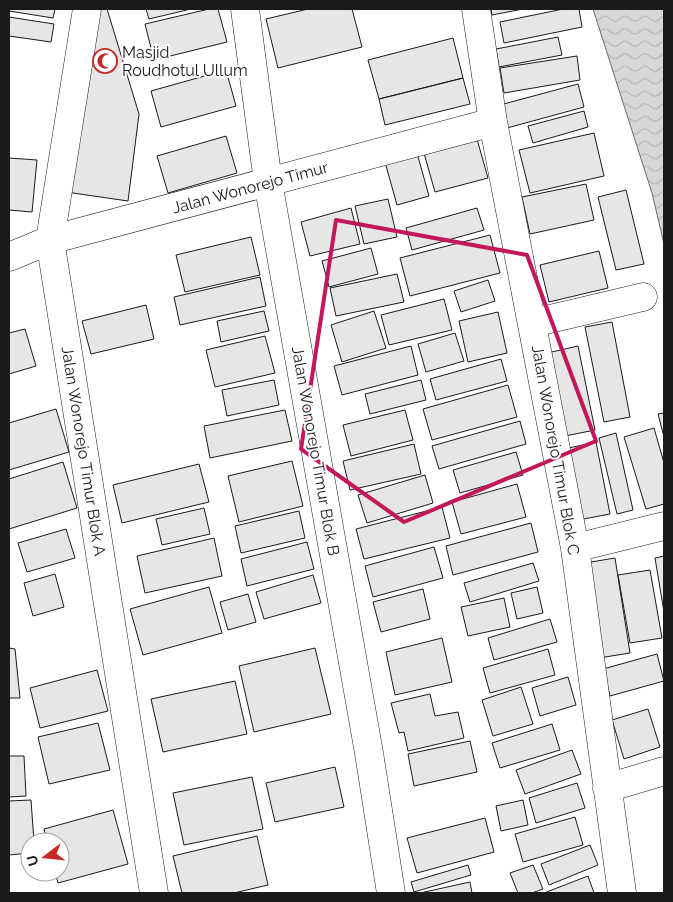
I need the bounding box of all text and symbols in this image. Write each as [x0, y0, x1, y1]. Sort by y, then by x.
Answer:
place label: Masjid Roudhotul Ullum [122, 43, 248, 80]
mosque icon: Masjid Roudhotul Ullum [92, 48, 118, 74]
street label: Jalan Wonorejo Timur [170, 157, 331, 217]
street label: Jalan Wonorejo Timur Blok C [528, 344, 583, 556]
street label: Jalan Wonorejo Timur Blok A [58, 345, 109, 557]
street label: Jalan Wonorejo Timur Blok B [288, 345, 343, 557]
north arrow [20, 832, 70, 882]
text: U [23, 853, 42, 868]

